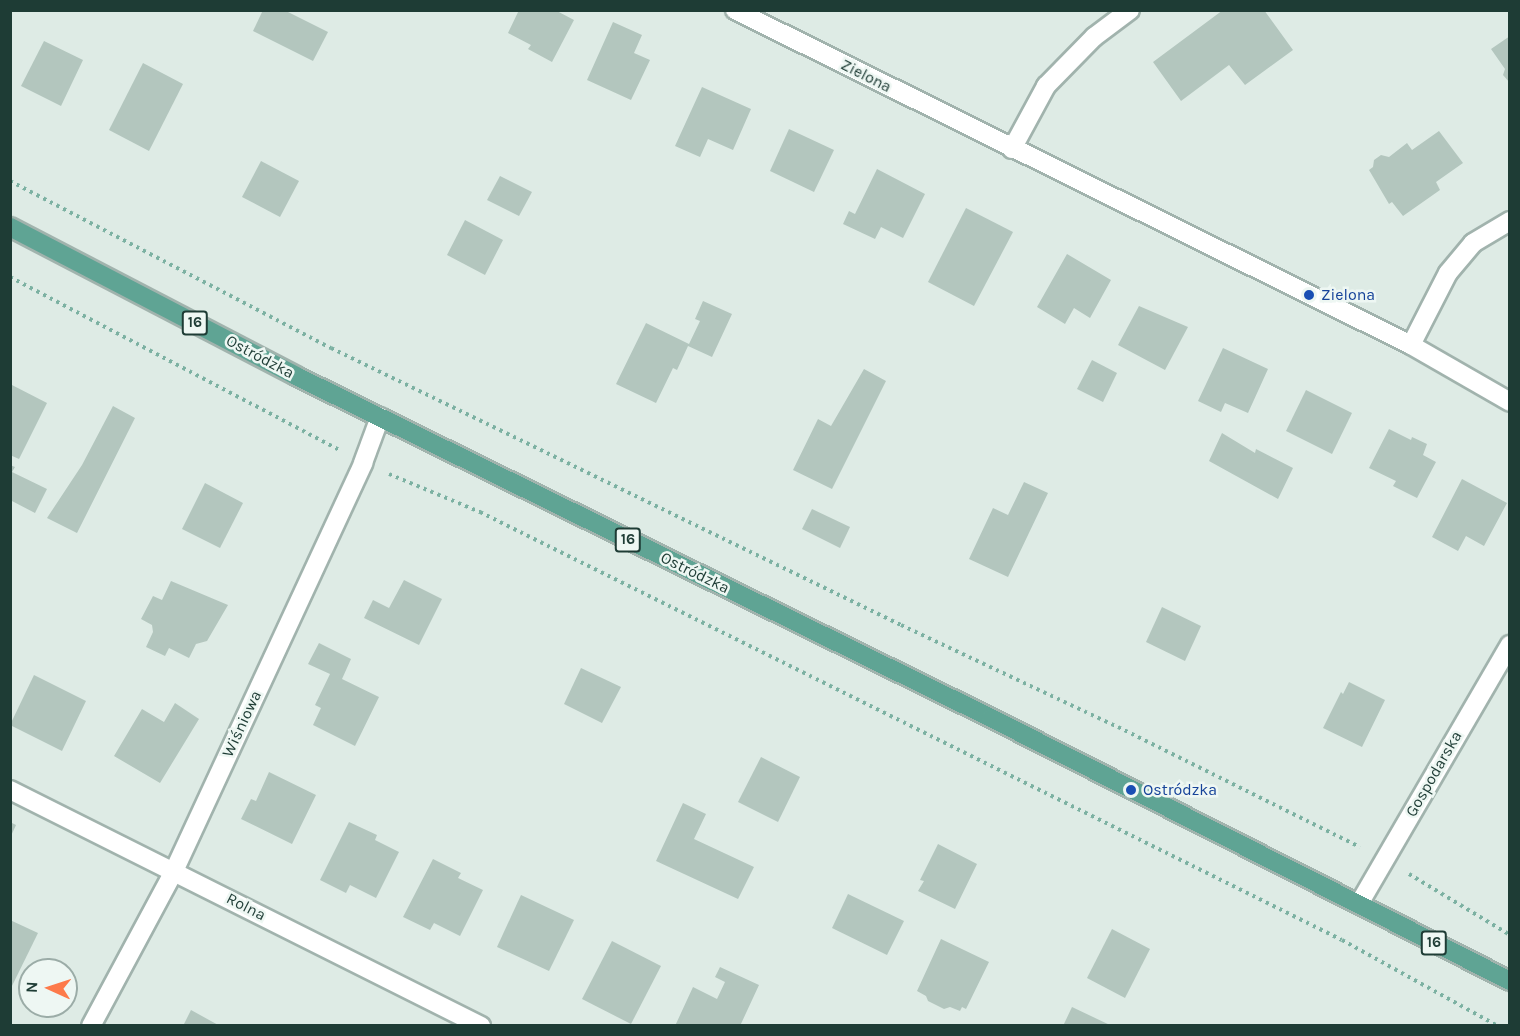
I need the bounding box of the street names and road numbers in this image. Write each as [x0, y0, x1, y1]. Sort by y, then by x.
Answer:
street label: Zielona [838, 55, 894, 97]
road number: 16 [182, 311, 208, 335]
street label: Ostródzka [223, 331, 297, 383]
road number: 16 [614, 528, 642, 552]
street label: Ostródzka [657, 548, 733, 598]
street label: Wiśniowa [218, 688, 266, 760]
street label: Gospodarska [1402, 728, 1466, 820]
street label: Rolna [223, 889, 269, 925]
road number: 16 [1420, 931, 1448, 955]

